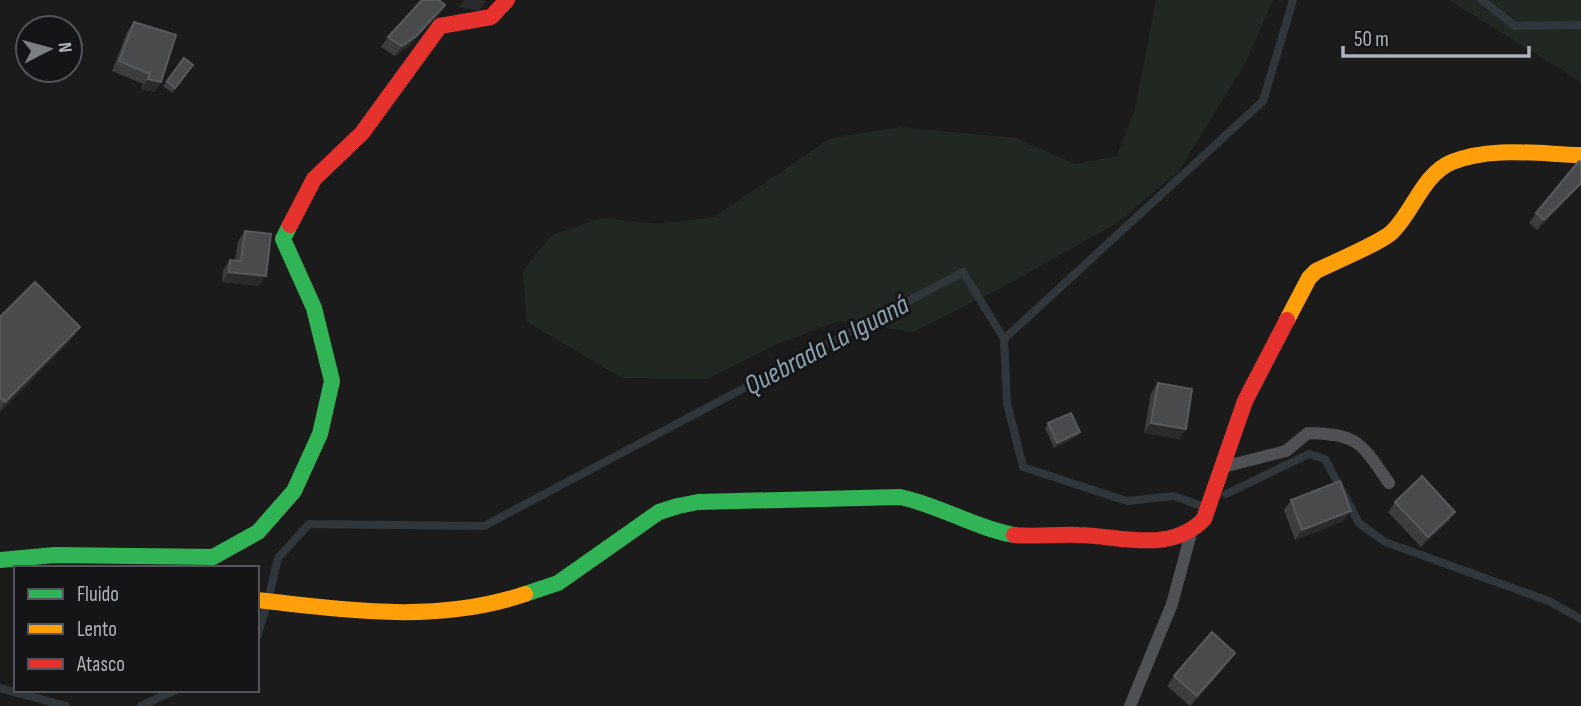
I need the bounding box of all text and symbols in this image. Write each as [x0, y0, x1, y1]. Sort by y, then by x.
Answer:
north arrow [14, 14, 84, 84]
scale bar [1343, 14, 1528, 58]
text: 50 m [1354, 27, 1389, 52]
text: N [52, 41, 76, 54]
water label: Quebrada La Iguaná [739, 288, 915, 403]
legend [14, 566, 259, 692]
text: Fluido [77, 582, 119, 607]
text: Lento [77, 617, 117, 642]
text: Atasco [76, 652, 125, 677]

